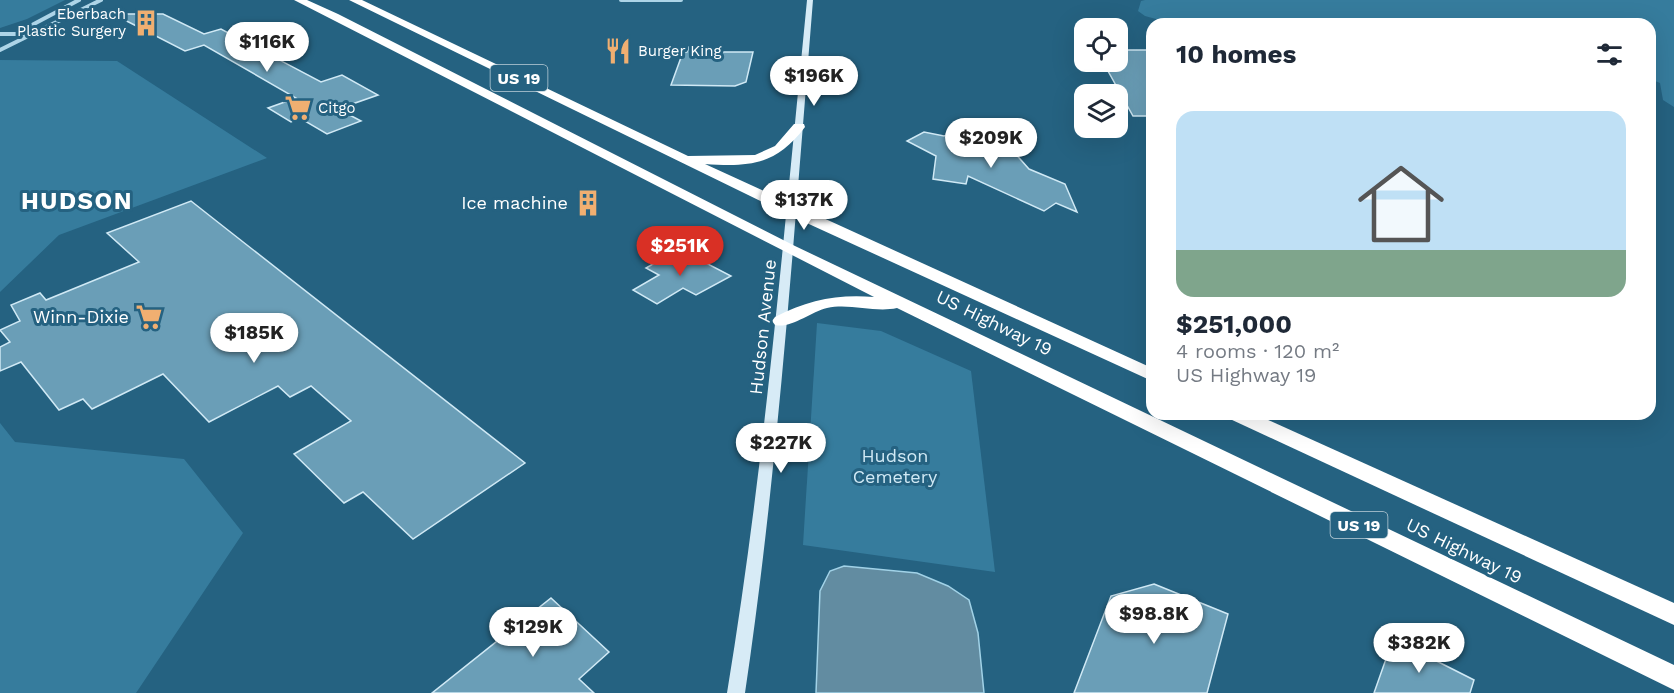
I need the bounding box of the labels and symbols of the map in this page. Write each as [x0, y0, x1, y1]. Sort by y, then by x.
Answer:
place label: Eberbach Plastic Surgery [17, 5, 126, 40]
building icon: Eberbach Plastic Surgery [131, 8, 161, 38]
pin: $116K [225, 22, 309, 73]
restaurant icon: Burger King [603, 36, 633, 66]
place label: Burger King [638, 42, 721, 60]
pin: $196K [772, 56, 856, 107]
road number: US 19 [490, 65, 548, 91]
supermarket icon: Citgo [283, 93, 313, 123]
place label: Citgo [318, 99, 356, 117]
pin: $209K [949, 118, 1033, 169]
pin: $137K [762, 180, 846, 231]
district label: HUDSON [21, 187, 133, 215]
building icon: Ice machine [573, 188, 603, 218]
place label: Ice machine [461, 192, 568, 213]
pin: $251K [638, 226, 722, 277]
street label: Hudson Avenue [745, 258, 780, 396]
street label: US Highway 19 [933, 285, 1056, 360]
supermarket icon: Winn-Dixie [134, 302, 164, 332]
place label: Winn-Dixie [33, 306, 129, 327]
pin: $185K [212, 313, 296, 364]
pin: $227K [739, 423, 823, 474]
park label: Hudson Cemetery [853, 445, 938, 487]
road number: US 19 [1330, 512, 1388, 538]
street label: US Highway 19 [1403, 513, 1526, 588]
pin: $98.8K [1105, 594, 1203, 645]
pin: $129K [491, 607, 575, 658]
pin: $382K [1377, 623, 1461, 674]

